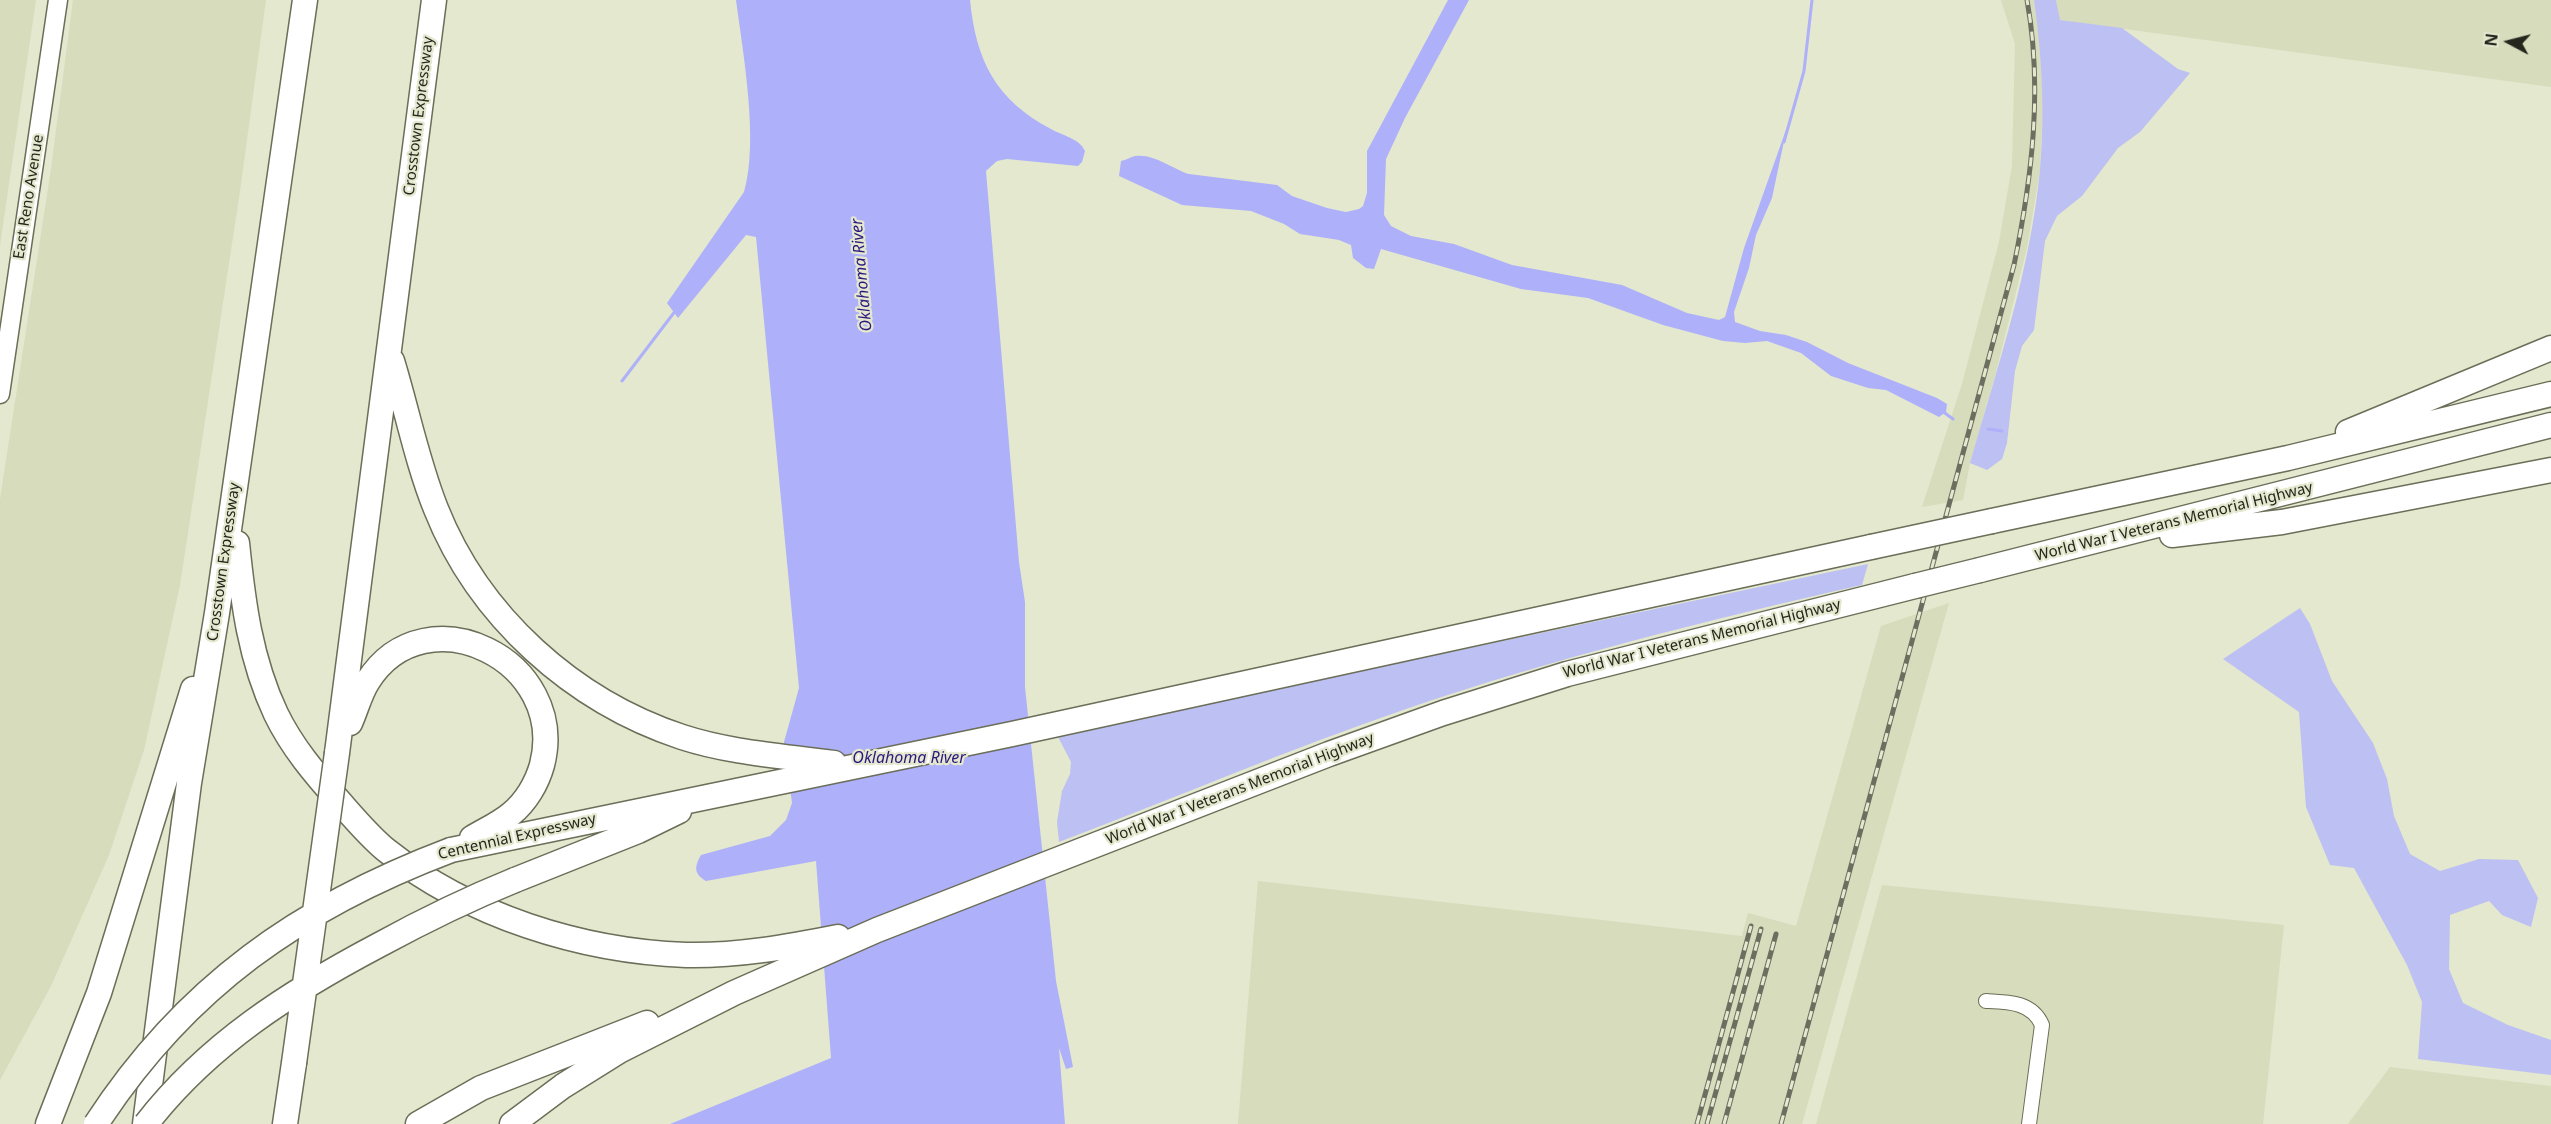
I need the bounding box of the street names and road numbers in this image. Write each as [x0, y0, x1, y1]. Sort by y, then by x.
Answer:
street label: Crosstown Expressway [400, 35, 438, 197]
street label: East Reno Avenue [10, 133, 48, 261]
street label: World War I Veterans Memorial Highway [2033, 479, 2315, 565]
street label: Crosstown Expressway [204, 482, 244, 642]
street label: World War I Veterans Memorial Highway [1561, 596, 1843, 682]
street label: World War I Veterans Memorial Highway [1104, 729, 1376, 849]
street label: Centennial Expressway [436, 810, 598, 864]

